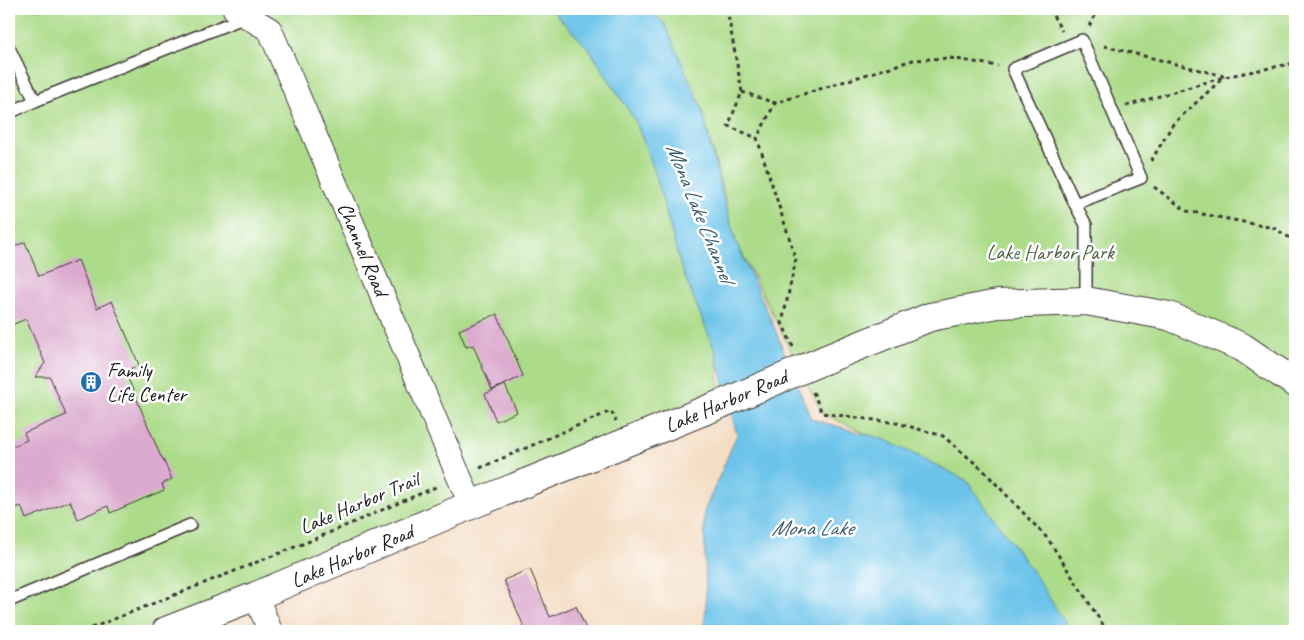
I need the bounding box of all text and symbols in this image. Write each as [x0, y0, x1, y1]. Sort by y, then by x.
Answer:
water label: Mona Lake Channel [660, 139, 743, 292]
street label: Channel Road [332, 198, 396, 303]
park label: Lake Harbor Park [986, 239, 1115, 265]
place label: Family Life Center [107, 357, 188, 407]
street label: Lake Harbor Road [661, 362, 794, 438]
building icon: Family Life Center [79, 370, 103, 394]
street label: Lake Harbor Trail [295, 465, 426, 540]
water label: Mona Lake [771, 514, 856, 542]
street label: Lake Harbor Road [287, 517, 420, 593]

